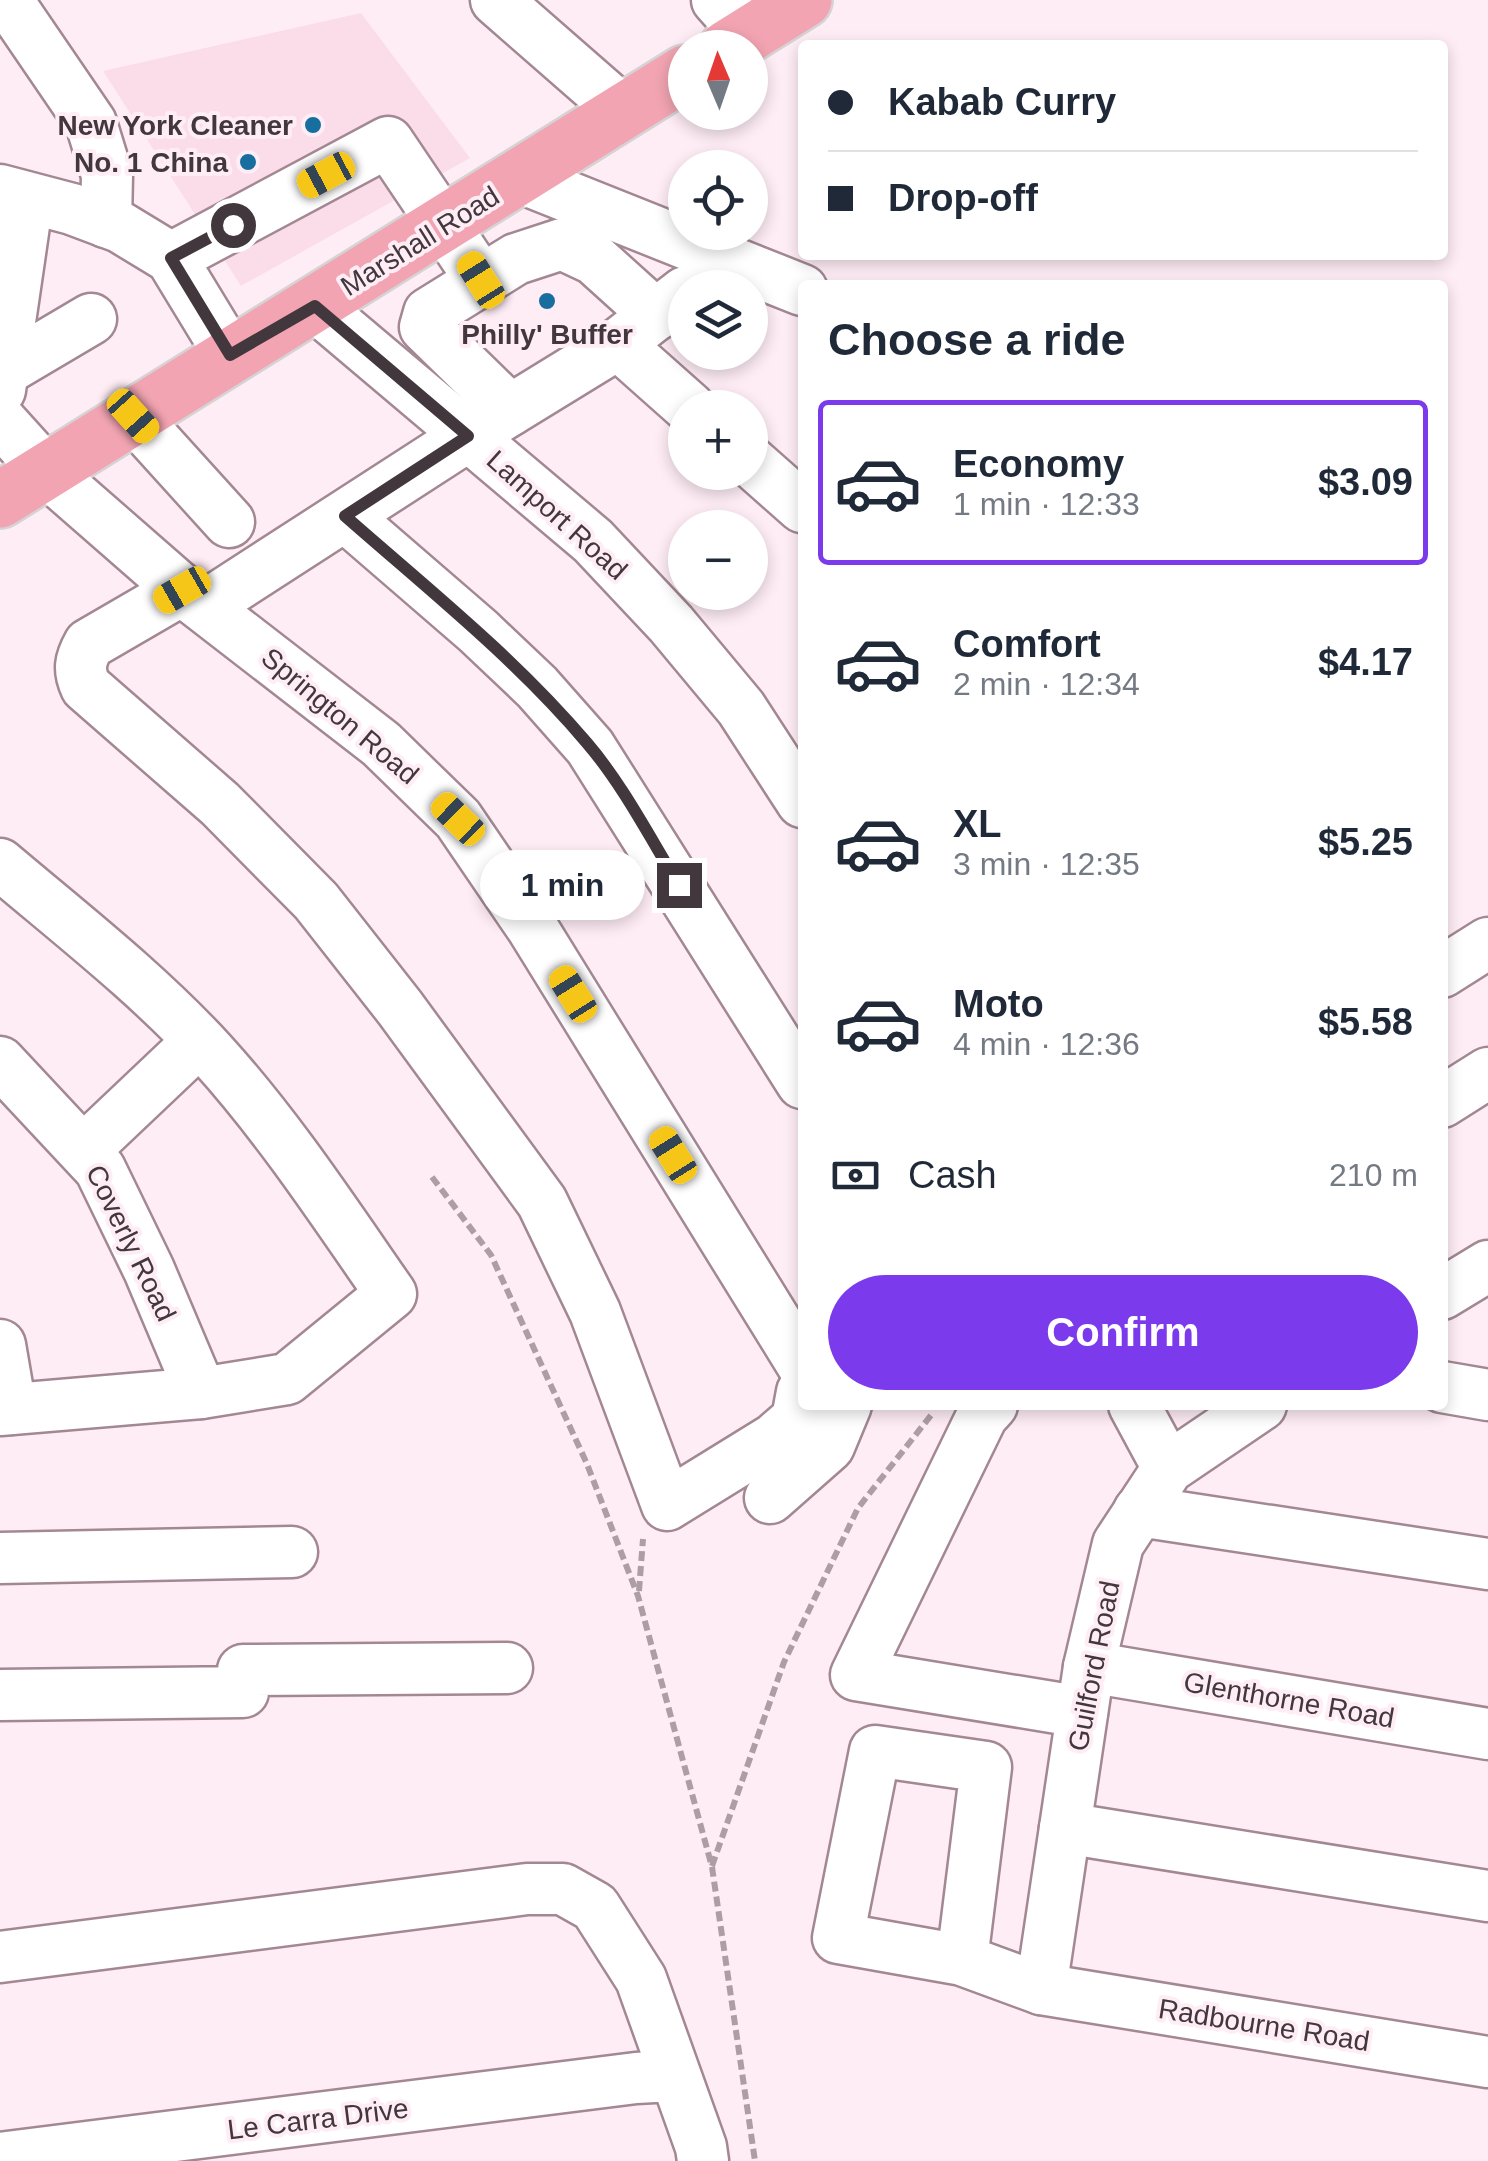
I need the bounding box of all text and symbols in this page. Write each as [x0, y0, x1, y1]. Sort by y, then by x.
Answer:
north arrow [668, 30, 768, 130]
map controls [668, 30, 768, 610]
text: Kabab Curry [888, 81, 1116, 123]
place label: New York Cleaner [57, 110, 293, 141]
marker: New York Cleaner [302, 114, 324, 136]
place label: No. 1 China [74, 147, 228, 178]
car [292, 148, 360, 202]
button: locate [668, 150, 768, 250]
marker: No. 1 China [237, 151, 259, 173]
text: Drop-off [888, 177, 1038, 219]
street label: Marshall Road [335, 180, 505, 302]
route start [211, 203, 256, 248]
car [452, 247, 510, 313]
button: layers [668, 270, 768, 370]
marker: Philly' Buffer [536, 290, 558, 312]
text: Choose a ride [828, 314, 1126, 365]
place label: Philly' Buffer [461, 319, 633, 350]
car [102, 384, 164, 448]
button: + [668, 390, 768, 490]
icon: car [833, 438, 923, 528]
text: Economy [953, 443, 1124, 485]
street label: Lamport Road [481, 444, 633, 586]
text: $3.09 [1318, 461, 1413, 503]
text: 1 min · 12:33 [953, 486, 1140, 522]
button: − [668, 510, 768, 610]
car [149, 562, 215, 618]
icon: car [833, 618, 923, 708]
text: Comfort [953, 623, 1101, 665]
text: $4.17 [1318, 641, 1413, 683]
street label: Springton Road [256, 642, 424, 790]
text: 2 min · 12:34 [953, 666, 1140, 702]
car [426, 787, 490, 851]
icon: car [833, 798, 923, 888]
text: XL [953, 803, 1002, 845]
text: $5.25 [1318, 821, 1413, 863]
text: 3 min · 12:35 [953, 846, 1140, 882]
callout: 1 min [479, 850, 644, 920]
route end [657, 863, 702, 908]
text: 1 min [521, 867, 604, 903]
car [544, 961, 602, 1027]
icon: car [833, 978, 923, 1068]
text: Moto [953, 983, 1044, 1025]
text: $5.58 [1318, 1001, 1413, 1043]
text: 4 min · 12:36 [953, 1026, 1140, 1062]
car [644, 1122, 702, 1188]
icon: cash [828, 1148, 883, 1203]
text: Cash [908, 1154, 997, 1196]
text: 210 m [1329, 1157, 1418, 1193]
street label: Coverly Road [80, 1160, 182, 1326]
button: Confirm [828, 1275, 1418, 1390]
street label: Guilford Road [1062, 1578, 1126, 1754]
street label: Glenthorne Road [1181, 1666, 1397, 1734]
street label: Radbourne Road [1156, 1993, 1372, 2057]
street label: Le Carra Drive [226, 2093, 410, 2145]

